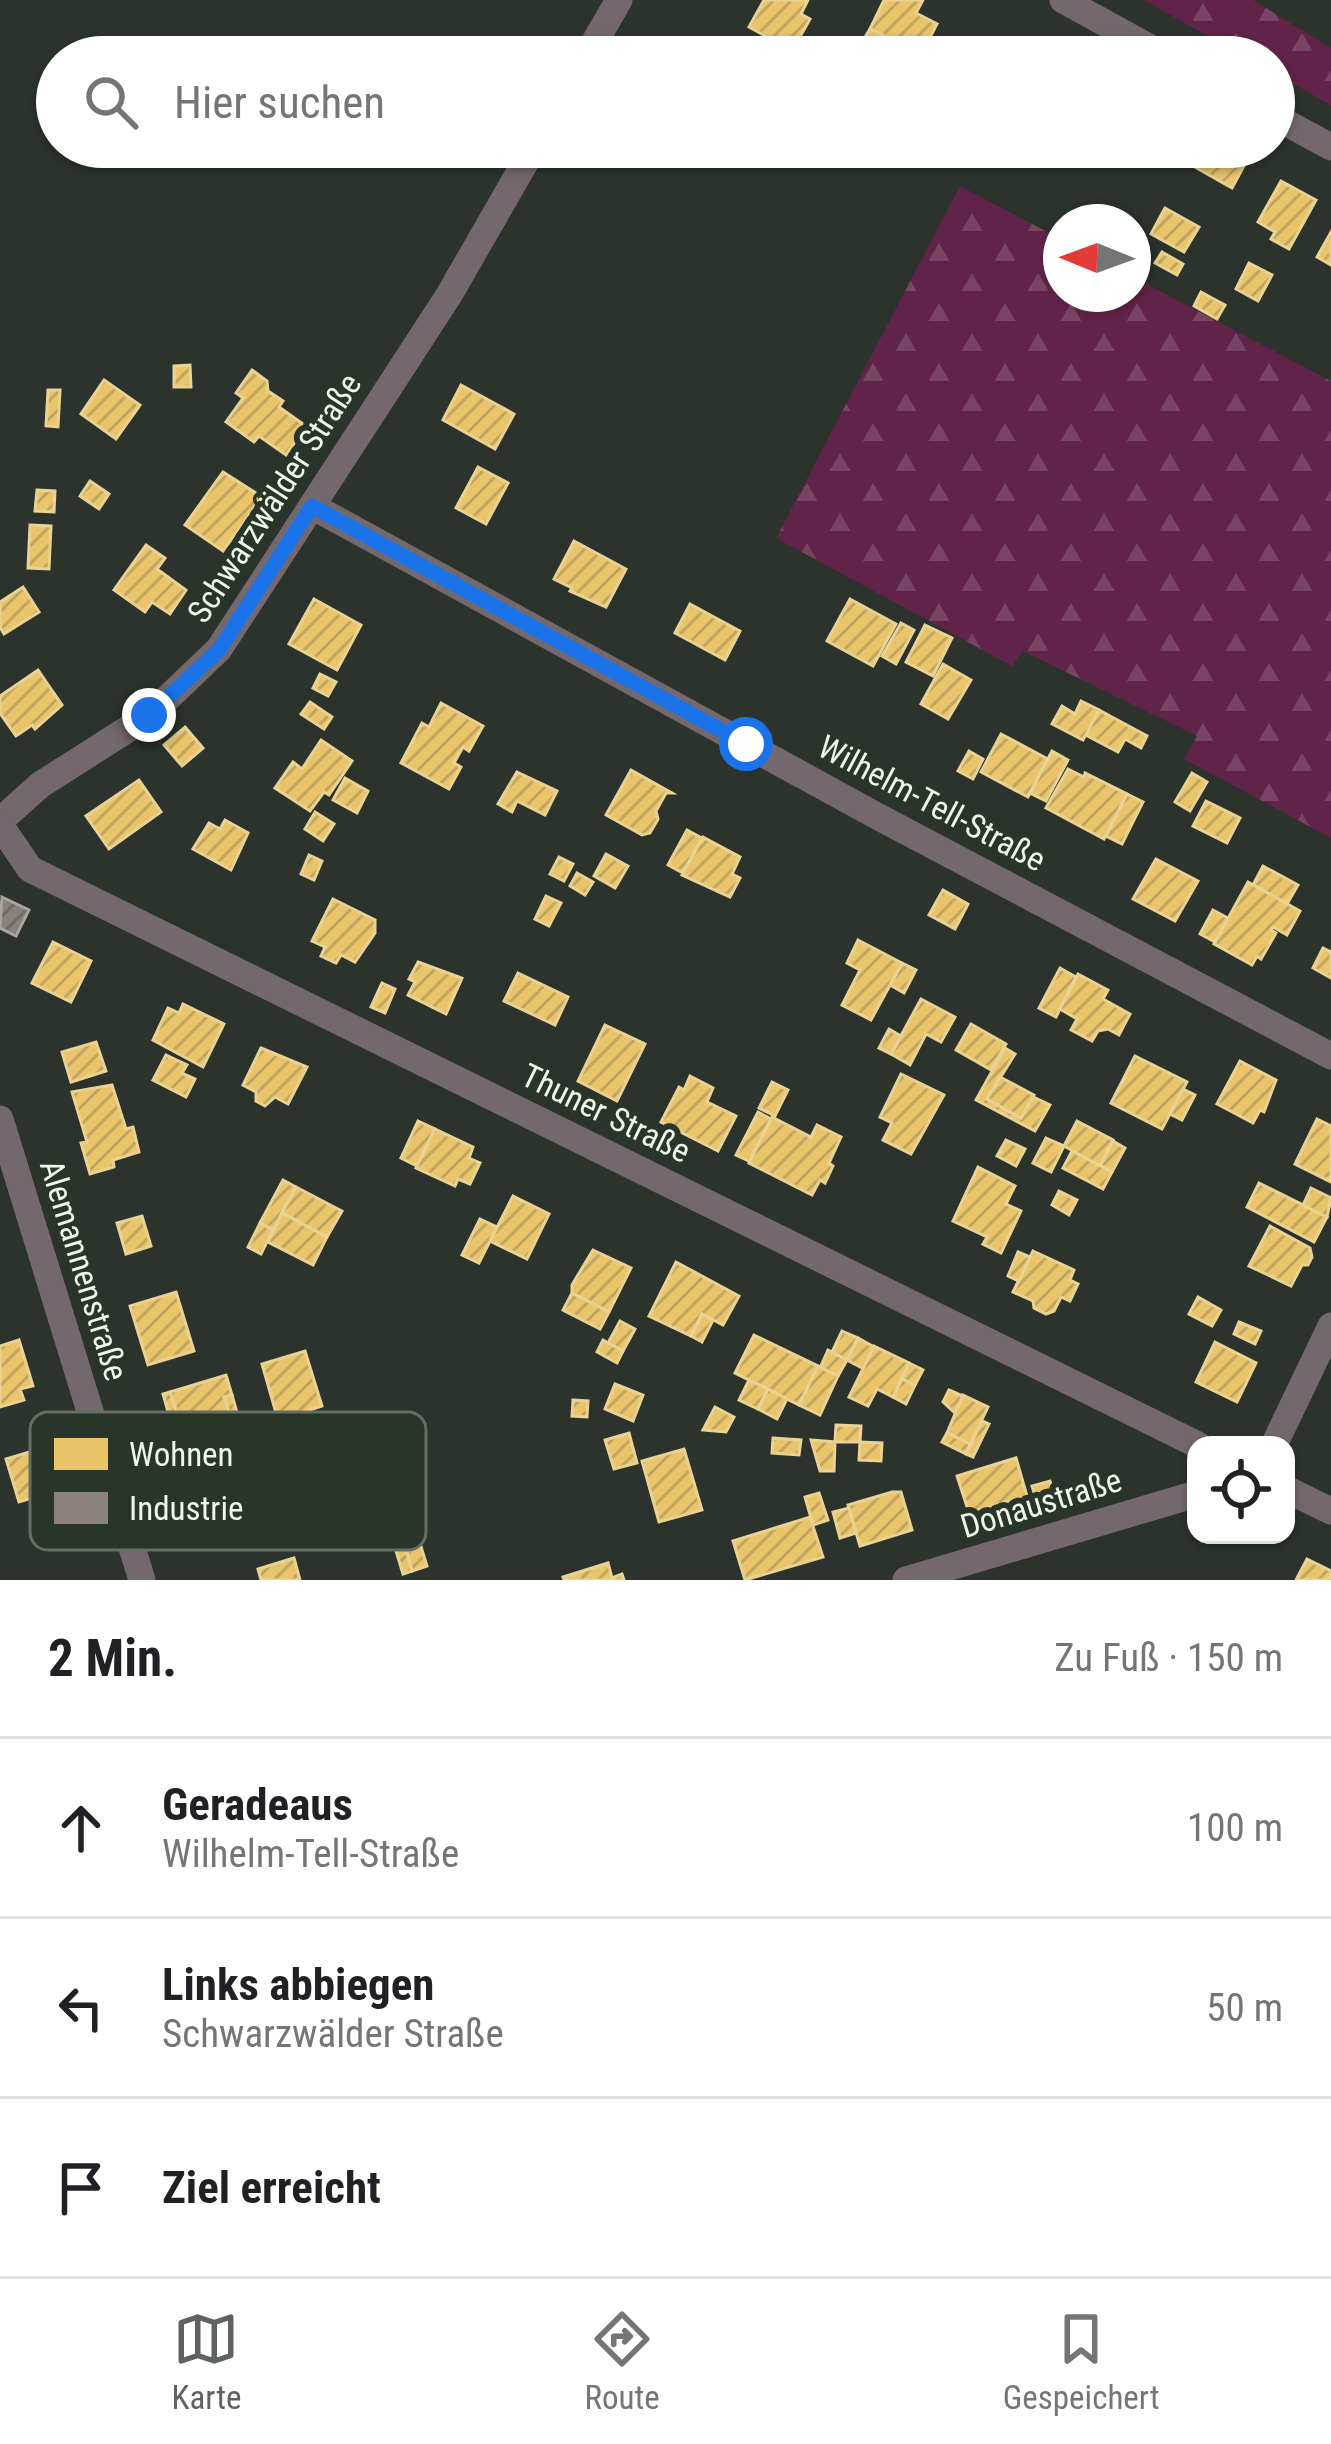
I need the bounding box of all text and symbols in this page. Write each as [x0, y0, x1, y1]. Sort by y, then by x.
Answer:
search box [36, 36, 1295, 168]
icon: search [78, 69, 144, 135]
text: Hier suchen [174, 76, 385, 129]
north arrow [1043, 204, 1151, 312]
street label: Schwarzwälder Straße [179, 366, 369, 630]
route end [122, 688, 176, 742]
route start [719, 717, 773, 771]
street label: Wilhelm-Tell-Straße [812, 727, 1052, 879]
street label: Thuner Straße [515, 1055, 697, 1171]
street label: Alemannenstraße [32, 1155, 136, 1385]
legend [30, 1412, 426, 1550]
text: Wohnen [129, 1435, 234, 1474]
map controls [1187, 1436, 1295, 1544]
button: locate [1187, 1436, 1295, 1544]
street label: Donaustraße [956, 1460, 1126, 1546]
text: Industrie [129, 1489, 243, 1528]
text: 2 Min. [48, 1629, 177, 1688]
text: Zu Fuß · 150 m [1054, 1635, 1283, 1681]
text: Geradeaus [162, 1778, 353, 1831]
icon: ahead [48, 1795, 114, 1861]
text: 100 m [1187, 1805, 1283, 1851]
text: Wilhelm-Tell-Straße [162, 1831, 459, 1877]
text: Links abbiegen [162, 1958, 434, 2011]
icon: left [48, 1975, 114, 2041]
text: 50 m [1206, 1985, 1283, 2031]
text: Schwarzwälder Straße [162, 2011, 504, 2057]
icon: arrive [48, 2155, 114, 2221]
text: Ziel erreicht [162, 2161, 381, 2214]
tab: Karte [172, 2306, 241, 2417]
tab: Route [585, 2306, 660, 2417]
tab: Gespeichert [1003, 2306, 1159, 2417]

